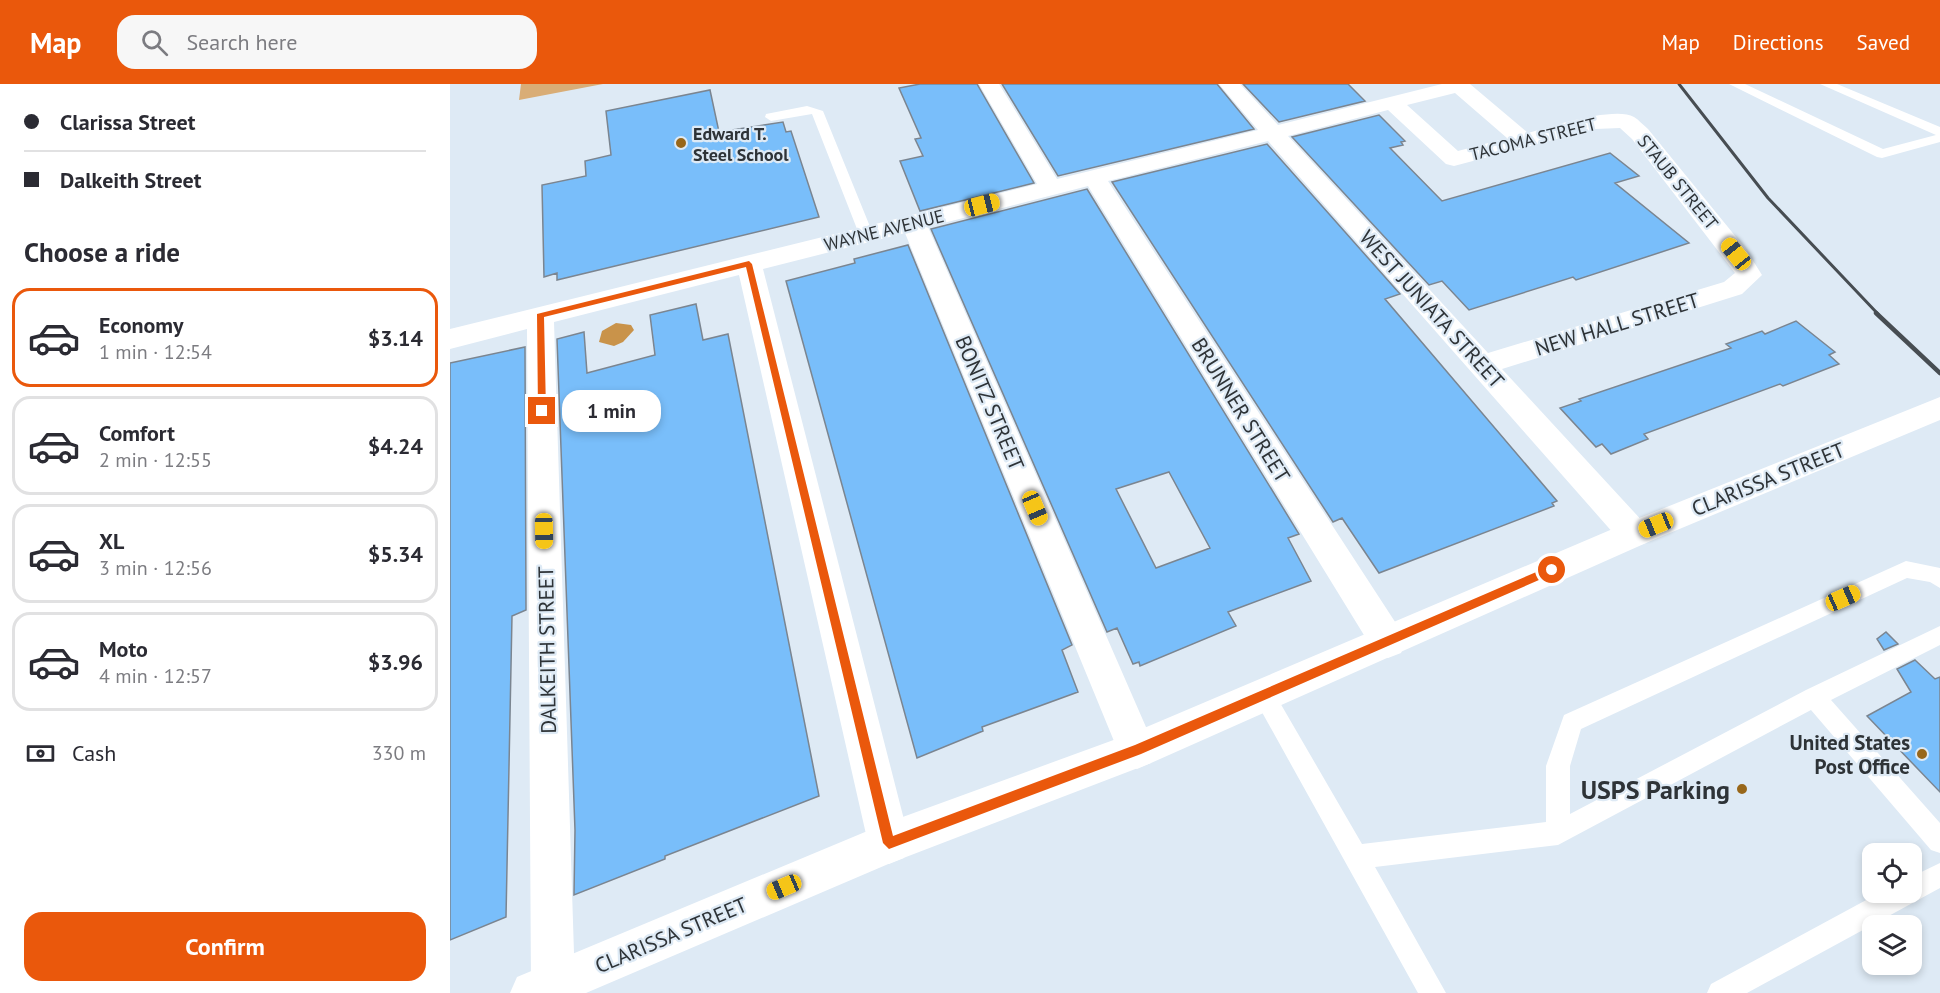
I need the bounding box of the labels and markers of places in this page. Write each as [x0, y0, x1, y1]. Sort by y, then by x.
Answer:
place label: Edward T. Steel School [693, 122, 789, 166]
marker: Edward T. Steel School [674, 136, 688, 150]
place label: United States Post Office [1790, 729, 1910, 780]
marker: United States Post Office [1915, 747, 1929, 761]
place label: USPS Parking [1581, 773, 1730, 806]
marker: USPS Parking [1735, 782, 1749, 796]

